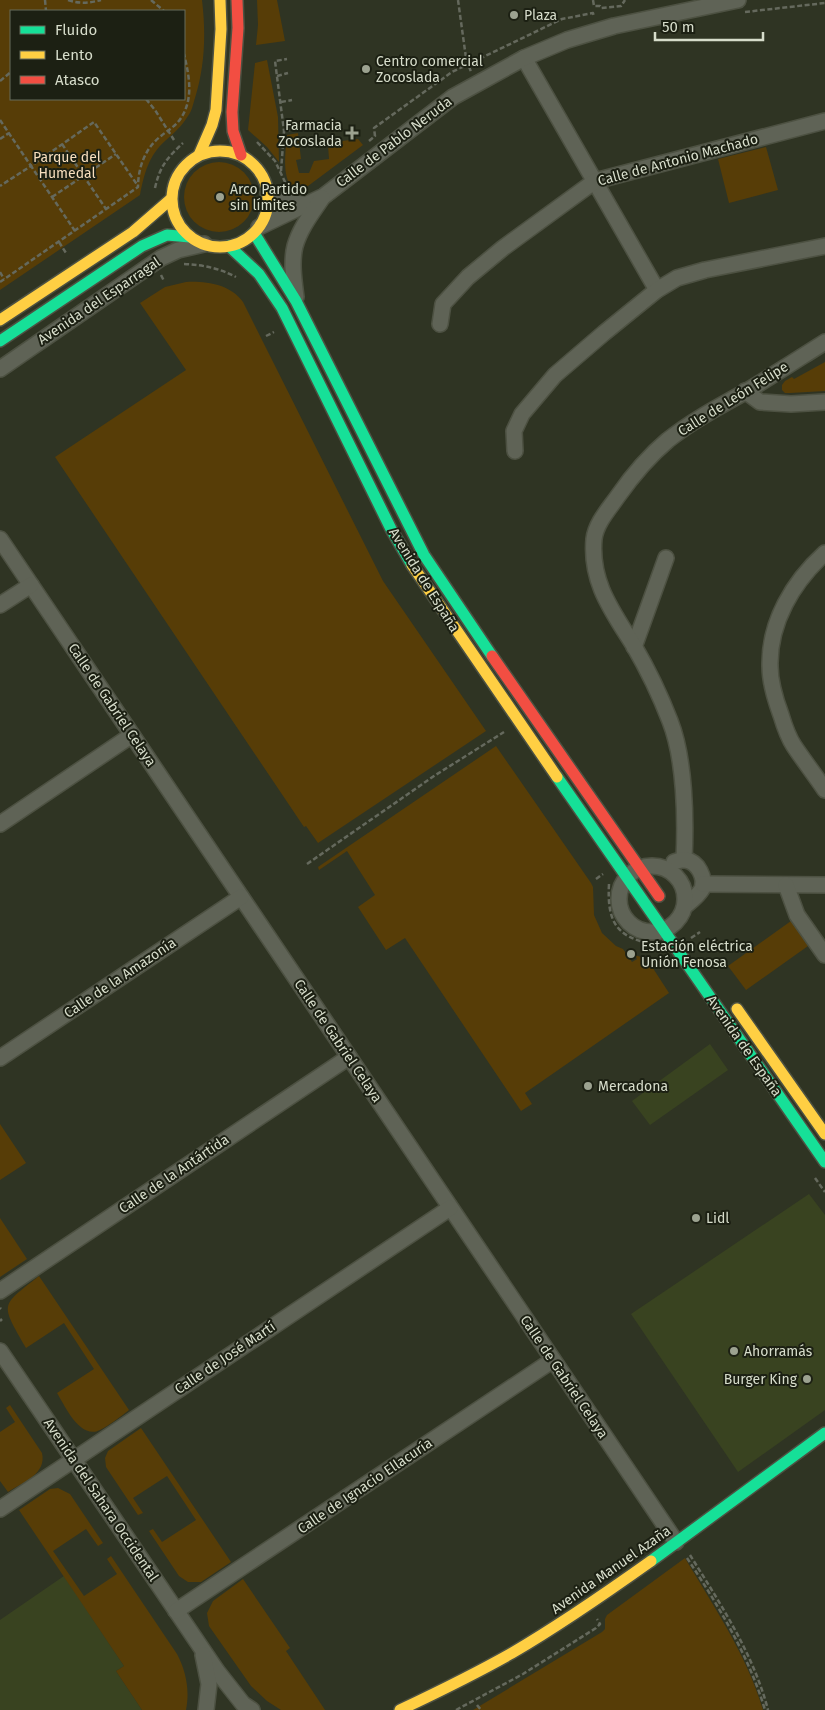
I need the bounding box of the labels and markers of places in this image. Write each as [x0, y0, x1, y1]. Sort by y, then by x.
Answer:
place label: Plaza [524, 7, 557, 24]
marker: Plaza [508, 9, 520, 21]
place label: Centro comercial Zocoslada [376, 53, 483, 86]
marker: Centro comercial Zocoslada [360, 63, 372, 75]
place label: Farmacia Zocoslada [278, 117, 342, 150]
marker: Farmacia Zocoslada [346, 127, 358, 139]
place label: Arco Partido sin límites [230, 181, 307, 214]
marker: Arco Partido sin límites [214, 191, 226, 203]
place label: Estación eléctrica Unión Fenosa [641, 938, 753, 971]
marker: Estación eléctrica Unión Fenosa [625, 948, 637, 960]
place label: Mercadona [598, 1078, 668, 1095]
marker: Mercadona [582, 1080, 594, 1092]
place label: Lidl [706, 1210, 729, 1227]
marker: Lidl [690, 1212, 702, 1224]
place label: Ahorramás [744, 1343, 813, 1360]
marker: Ahorramás [728, 1345, 740, 1357]
place label: Burger King [724, 1371, 798, 1388]
marker: Burger King [801, 1373, 813, 1385]

